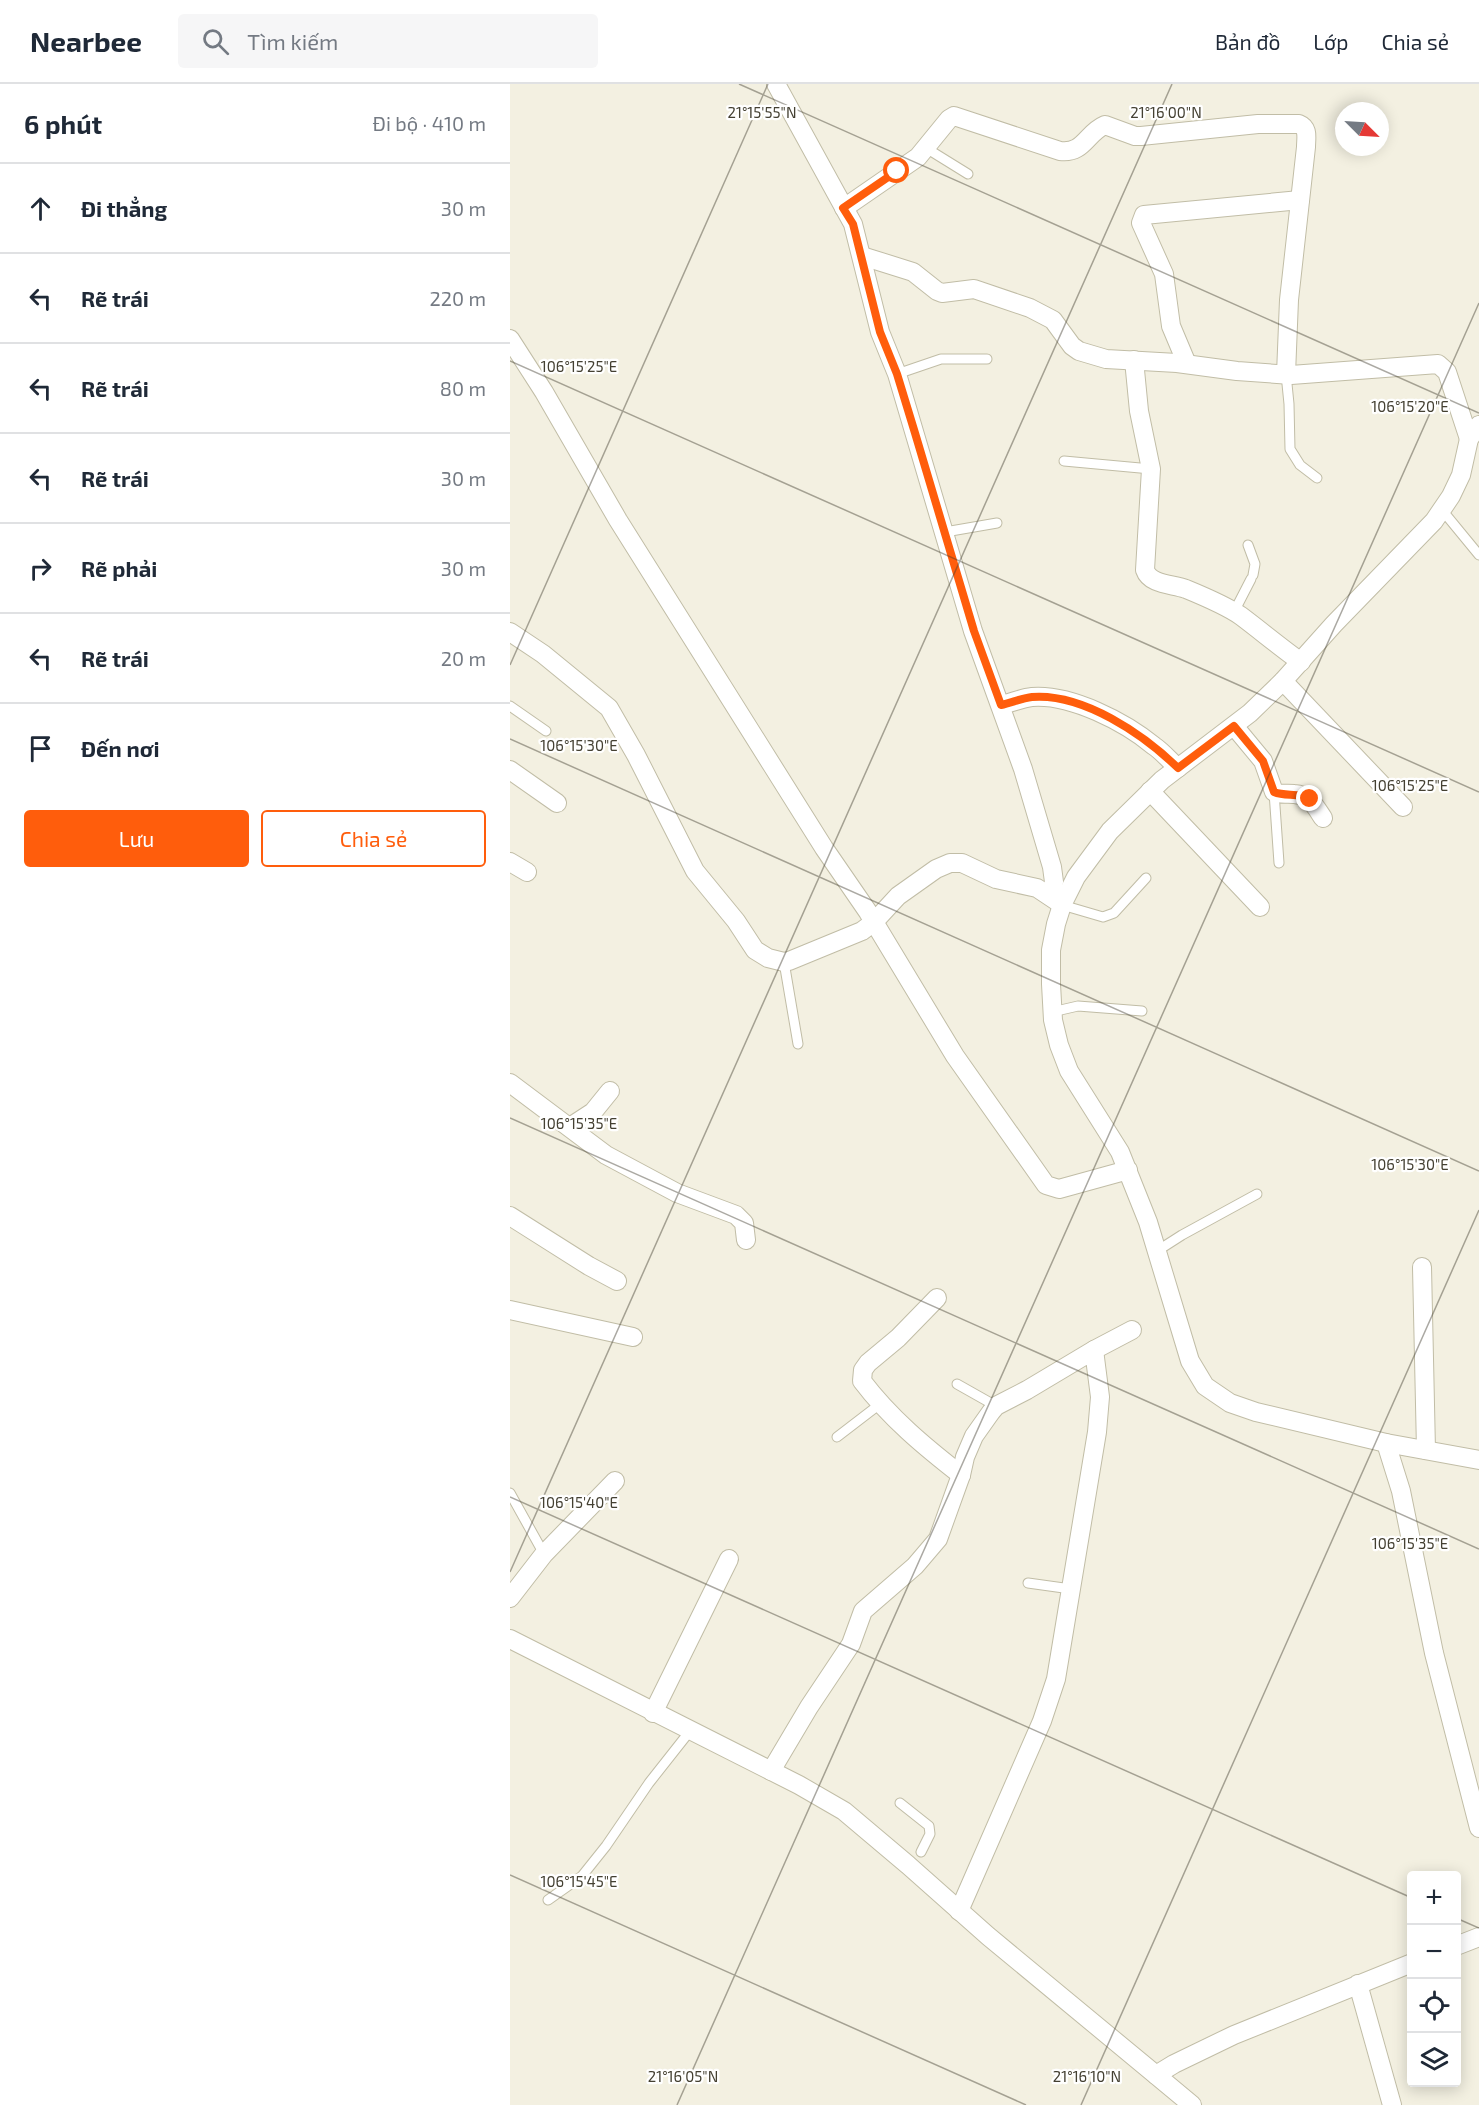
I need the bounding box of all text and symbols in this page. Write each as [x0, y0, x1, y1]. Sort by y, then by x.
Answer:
search box [178, 14, 598, 68]
text: Nearbee [30, 24, 142, 58]
icon: search [199, 25, 232, 58]
text: Tìm kiếm [247, 28, 338, 54]
text: Bản đồ [1215, 29, 1280, 54]
text: Lớp [1313, 29, 1348, 54]
text: Chia sẻ [1381, 29, 1449, 54]
north arrow [1335, 102, 1389, 156]
text: 21°15'55"N [728, 103, 796, 121]
text: 21°16'00"N [1130, 103, 1202, 121]
text: 6 phút [24, 108, 102, 139]
text: Đi bộ · 410 m [373, 111, 486, 135]
route start [883, 157, 909, 183]
icon: ahead [24, 192, 57, 225]
text: Đi thẳng [81, 195, 167, 221]
text: 30 m [441, 196, 486, 220]
icon: left [24, 282, 57, 315]
text: Rẽ trái [81, 285, 149, 311]
text: 220 m [429, 286, 486, 310]
text: 106°15'25"E [541, 357, 617, 375]
icon: left [24, 372, 57, 405]
text: Rẽ trái [81, 375, 149, 401]
text: 80 m [440, 376, 486, 400]
text: 106°15'20"E [1371, 397, 1449, 415]
icon: left [24, 462, 57, 495]
text: Rẽ trái [81, 465, 149, 491]
text: 30 m [441, 466, 486, 490]
icon: right [24, 552, 57, 585]
text: Rẽ phải [81, 555, 157, 581]
text: 30 m [441, 556, 486, 580]
icon: left [24, 642, 57, 675]
text: Rẽ trái [81, 645, 149, 671]
text: 20 m [441, 646, 486, 670]
icon: arrive [24, 732, 57, 765]
text: Đến nơi [81, 735, 159, 761]
text: 106°15'30"E [540, 736, 618, 754]
text: 106°15'25"E [1372, 776, 1448, 794]
route end [1296, 785, 1322, 811]
button: Lưu [24, 810, 249, 867]
button: Chia sẻ [261, 810, 486, 867]
text: 106°15'35"E [541, 1114, 617, 1132]
text: 106°15'30"E [1371, 1155, 1449, 1173]
text: 106°15'40"E [540, 1493, 618, 1511]
text: 106°15'35"E [1372, 1534, 1448, 1552]
map controls [1407, 1871, 1461, 2087]
button: + [1407, 1871, 1461, 1925]
text: 106°15'45"E [541, 1872, 617, 1890]
button: − [1407, 1925, 1461, 1979]
button: locate [1407, 1979, 1461, 2033]
button: layers [1407, 2033, 1461, 2087]
text: 21°16'05"N [648, 2067, 718, 2085]
text: 21°16'10"N [1053, 2067, 1121, 2085]

